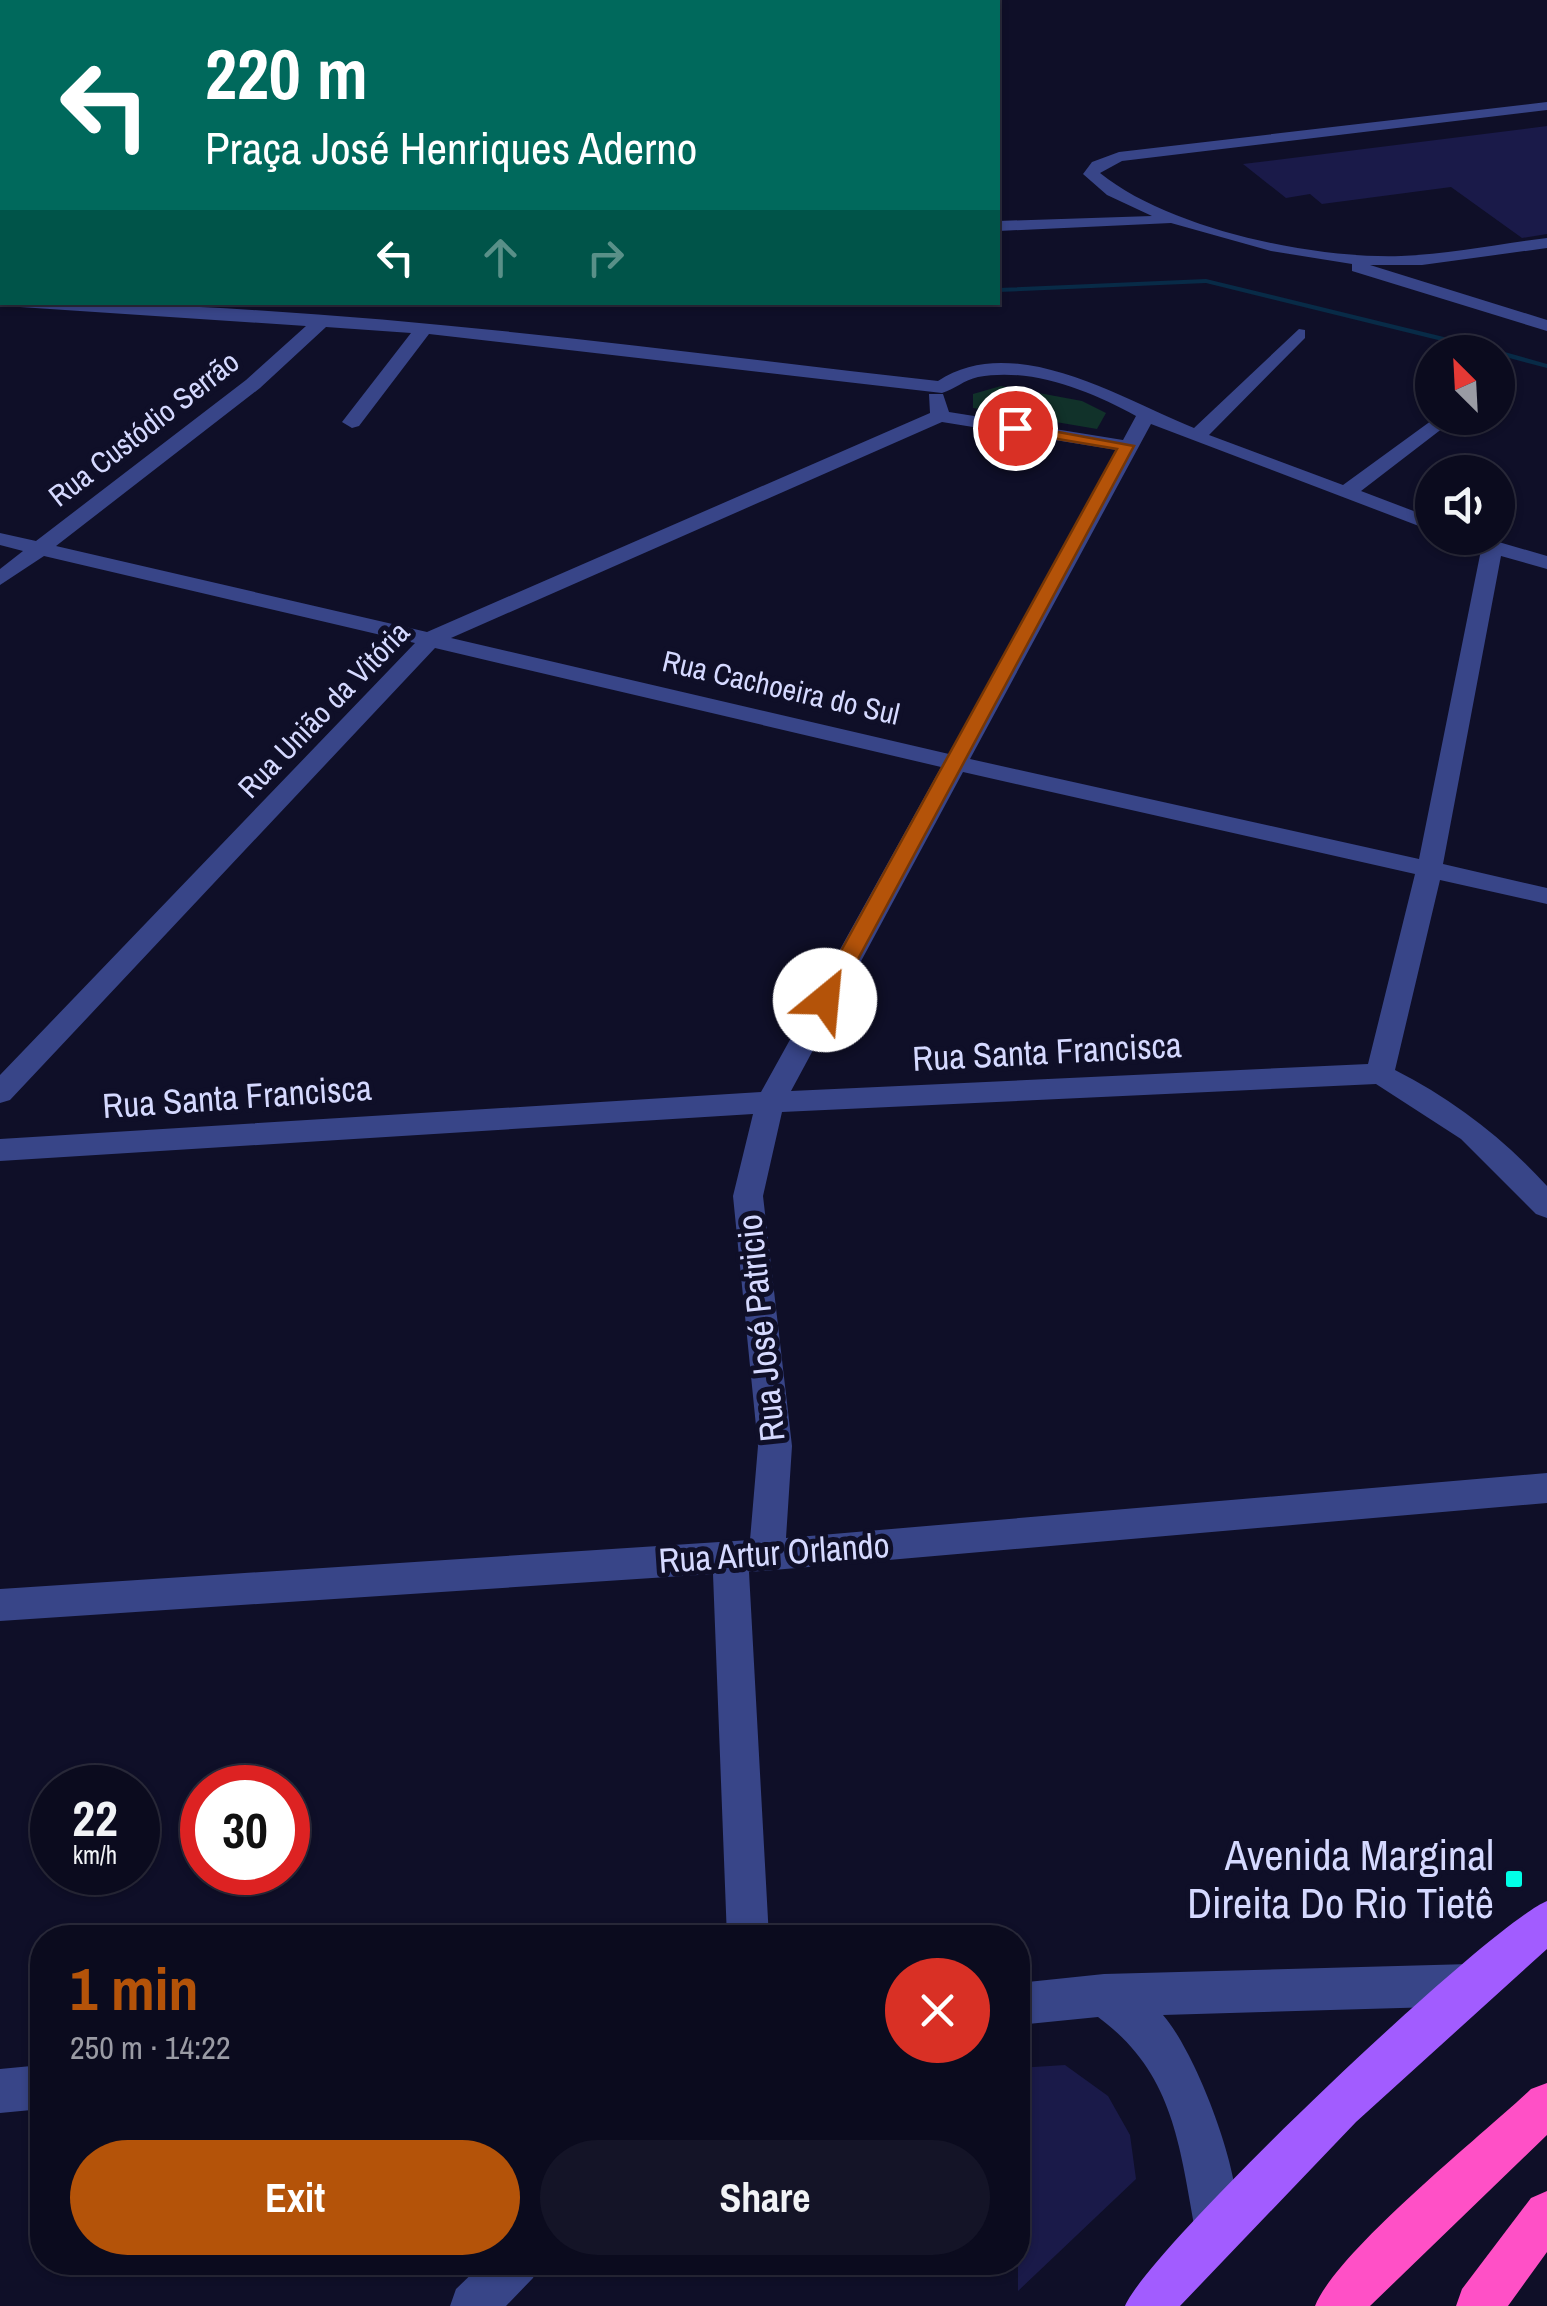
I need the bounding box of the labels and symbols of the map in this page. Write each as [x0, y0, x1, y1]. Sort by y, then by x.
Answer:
north arrow [1415, 335, 1515, 435]
street label: Rua Custódio Serrão [40, 341, 247, 515]
pin [973, 386, 1058, 471]
street label: Rua União da Vitória [229, 612, 418, 806]
street label: Rua Cachoeira do Sul [659, 640, 904, 734]
position arrow [773, 948, 877, 1052]
street label: Rua Santa Francisca [911, 1021, 1183, 1082]
street label: Rua Santa Francisca [101, 1064, 373, 1129]
street label: Rua José Patricio [725, 1212, 796, 1444]
street label: Rua Artur Orlando [657, 1521, 891, 1584]
speed limit sign: 30 [180, 1765, 310, 1895]
place label: Avenida Marginal Direita Do Rio Tietê [1187, 1827, 1494, 1931]
marker: Avenida Marginal Direita Do Rio Tietê [1503, 1868, 1525, 1890]

